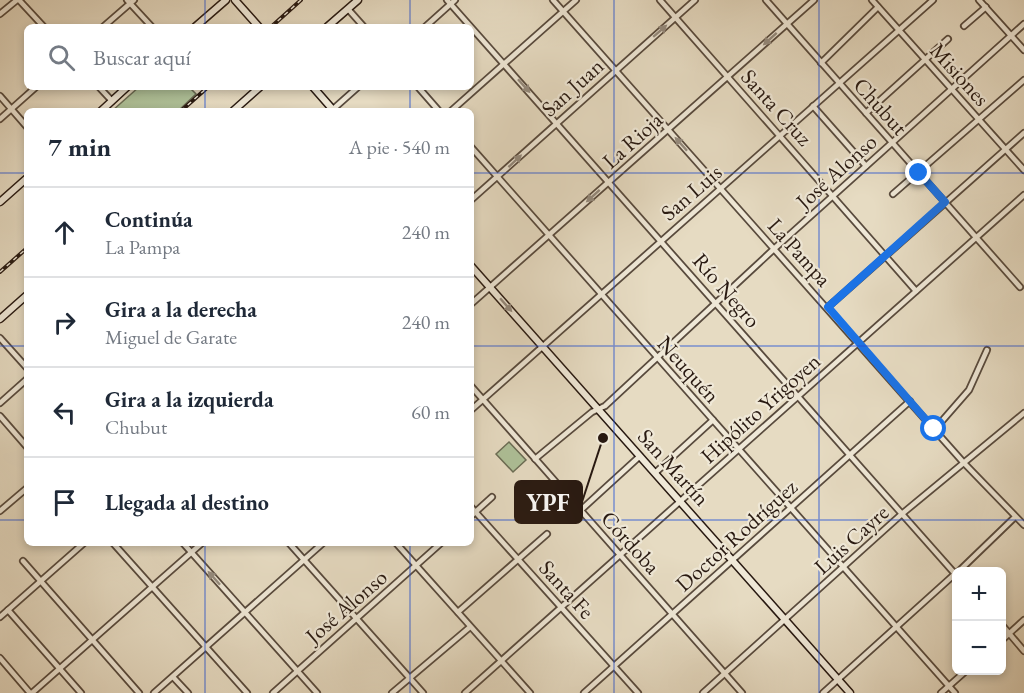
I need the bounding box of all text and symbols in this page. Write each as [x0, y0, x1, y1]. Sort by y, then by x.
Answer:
search box [24, 24, 474, 90]
one-way arrow [652, 25, 667, 38]
one-way arrow [763, 32, 778, 45]
street label: Misiones [923, 36, 996, 112]
icon: search [45, 41, 78, 74]
text: Buscar aquí [93, 43, 191, 72]
street label: San Juan [535, 51, 610, 123]
street label: Santa Cruz [735, 63, 819, 152]
street label: Chubut [847, 71, 914, 142]
one-way arrow [517, 79, 531, 94]
street label: La Rioja [596, 105, 669, 175]
street label: José Alonso [788, 127, 883, 217]
text: 7 min [48, 130, 111, 164]
text: A pie · 540 m [349, 134, 450, 160]
one-way arrow [675, 137, 688, 152]
one-way arrow [507, 154, 521, 168]
street label: San Luis [655, 158, 728, 227]
route end [905, 159, 931, 185]
one-way arrow [586, 189, 601, 202]
text: Continúa [105, 205, 193, 234]
street label: La Pampa [761, 212, 838, 293]
icon: ahead [48, 216, 81, 249]
text: 240 m [402, 219, 450, 245]
text: La Pampa [105, 234, 180, 260]
street label: Río Negro [686, 247, 767, 334]
text: Gira a la derecha [105, 295, 257, 324]
one-way arrow [499, 298, 513, 313]
icon: right [48, 306, 81, 339]
text: 240 m [402, 309, 450, 335]
text: Miguel de Garate [105, 324, 237, 350]
street label: Neuquén [651, 330, 727, 409]
street label: Hipólito Yrigoyen [694, 347, 827, 470]
text: Gira a la izquierda [105, 385, 274, 414]
icon: left [48, 396, 81, 429]
text: 60 m [411, 399, 450, 425]
text: Chubut [105, 414, 167, 440]
route start [920, 415, 946, 441]
street label: San Martín [631, 423, 716, 512]
street label: Doctor Rodríguez [669, 472, 804, 598]
callout: YPF [515, 481, 582, 523]
icon: arrive [48, 486, 81, 519]
text: YPF [526, 487, 570, 518]
text: Llegada al destino [105, 488, 269, 517]
street label: Luis Cayre [808, 498, 895, 581]
street label: Córdoba [595, 505, 667, 580]
street label: Santa Fe [532, 554, 601, 625]
street label: José Alonso [298, 563, 393, 651]
map controls [952, 567, 1006, 675]
button: + [952, 567, 1006, 621]
one-way arrow [207, 570, 221, 585]
button: − [952, 621, 1006, 675]

